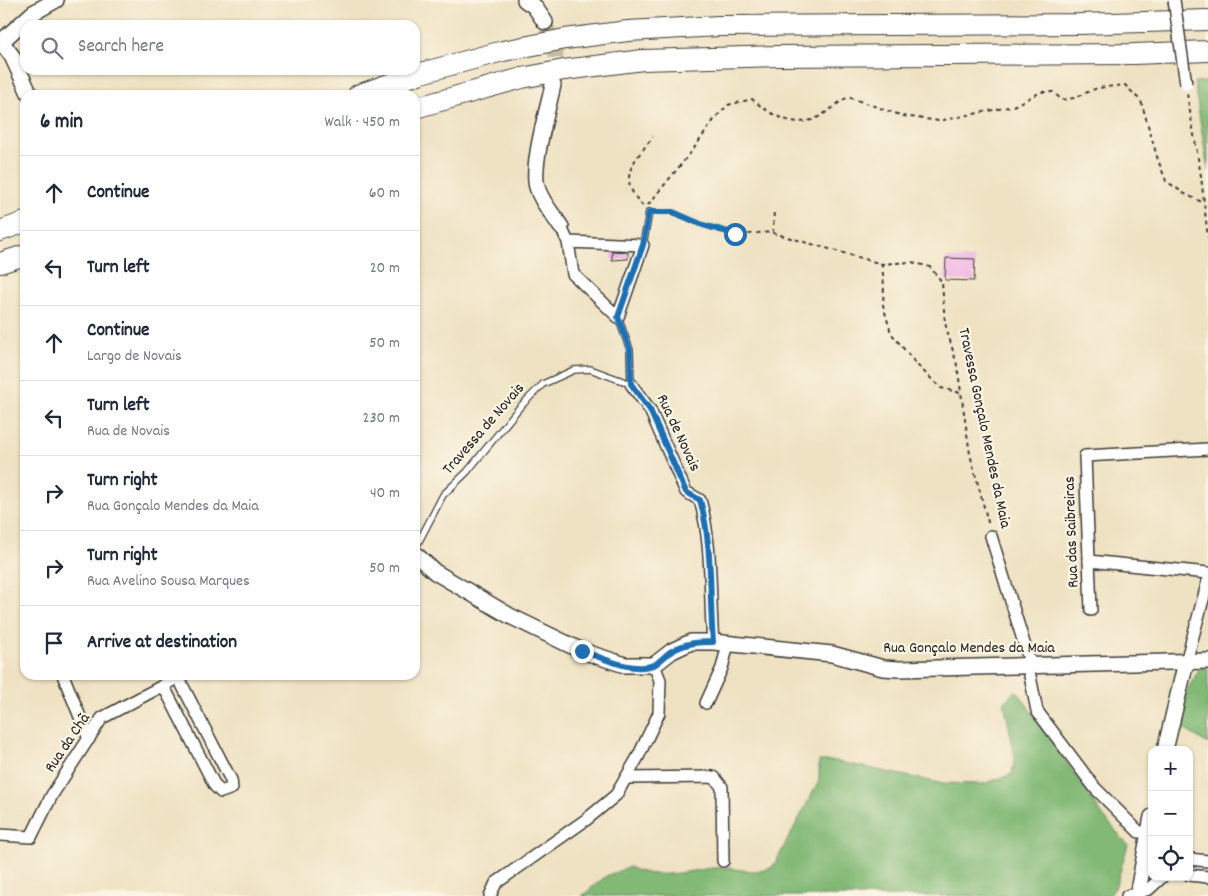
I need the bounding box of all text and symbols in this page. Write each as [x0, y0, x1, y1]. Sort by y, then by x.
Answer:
search box [20, 20, 420, 75]
icon: search [38, 34, 66, 62]
text: Search here [78, 34, 164, 61]
text: 6 min [40, 108, 83, 138]
text: Walk · 450 m [325, 111, 400, 134]
icon: ahead [40, 179, 68, 207]
text: Continue [87, 180, 149, 207]
text: 60 m [369, 182, 400, 205]
route start [724, 223, 747, 246]
icon: left [40, 254, 68, 282]
text: Turn left [87, 255, 150, 282]
text: 20 m [370, 257, 400, 280]
text: Continue [87, 318, 149, 345]
street label: Travessa Gonçalo Mendes da Maia [952, 326, 1017, 531]
icon: ahead [40, 329, 68, 357]
text: 50 m [369, 332, 400, 355]
text: Largo de Novais [87, 345, 182, 368]
street label: Travessa de Novais [438, 378, 531, 480]
street label: Rua de Novais [650, 391, 706, 476]
text: Turn left [87, 393, 150, 420]
icon: left [40, 404, 68, 432]
text: 230 m [363, 407, 400, 430]
text: Rua de Novais [87, 420, 170, 443]
text: Turn right [87, 468, 158, 495]
street label: Rua das Saibreiras [1059, 475, 1085, 588]
icon: right [40, 479, 68, 507]
text: 40 m [370, 482, 400, 505]
text: Rua Gonçalo Mendes da Maia [87, 495, 259, 518]
text: Turn right [87, 543, 158, 570]
icon: right [40, 554, 68, 582]
text: 50 m [369, 557, 400, 580]
text: Rua Avelino Sousa Marques [87, 570, 250, 593]
icon: arrive [40, 629, 68, 657]
text: Arrive at destination [87, 630, 237, 657]
street label: Rua Gonçalo Mendes da Maia [883, 637, 1055, 660]
route end [571, 640, 594, 663]
street label: Rua da Chã [40, 708, 96, 778]
map controls [1148, 746, 1193, 881]
button: + [1148, 746, 1193, 791]
button: − [1148, 791, 1193, 836]
button: locate [1148, 836, 1193, 881]

